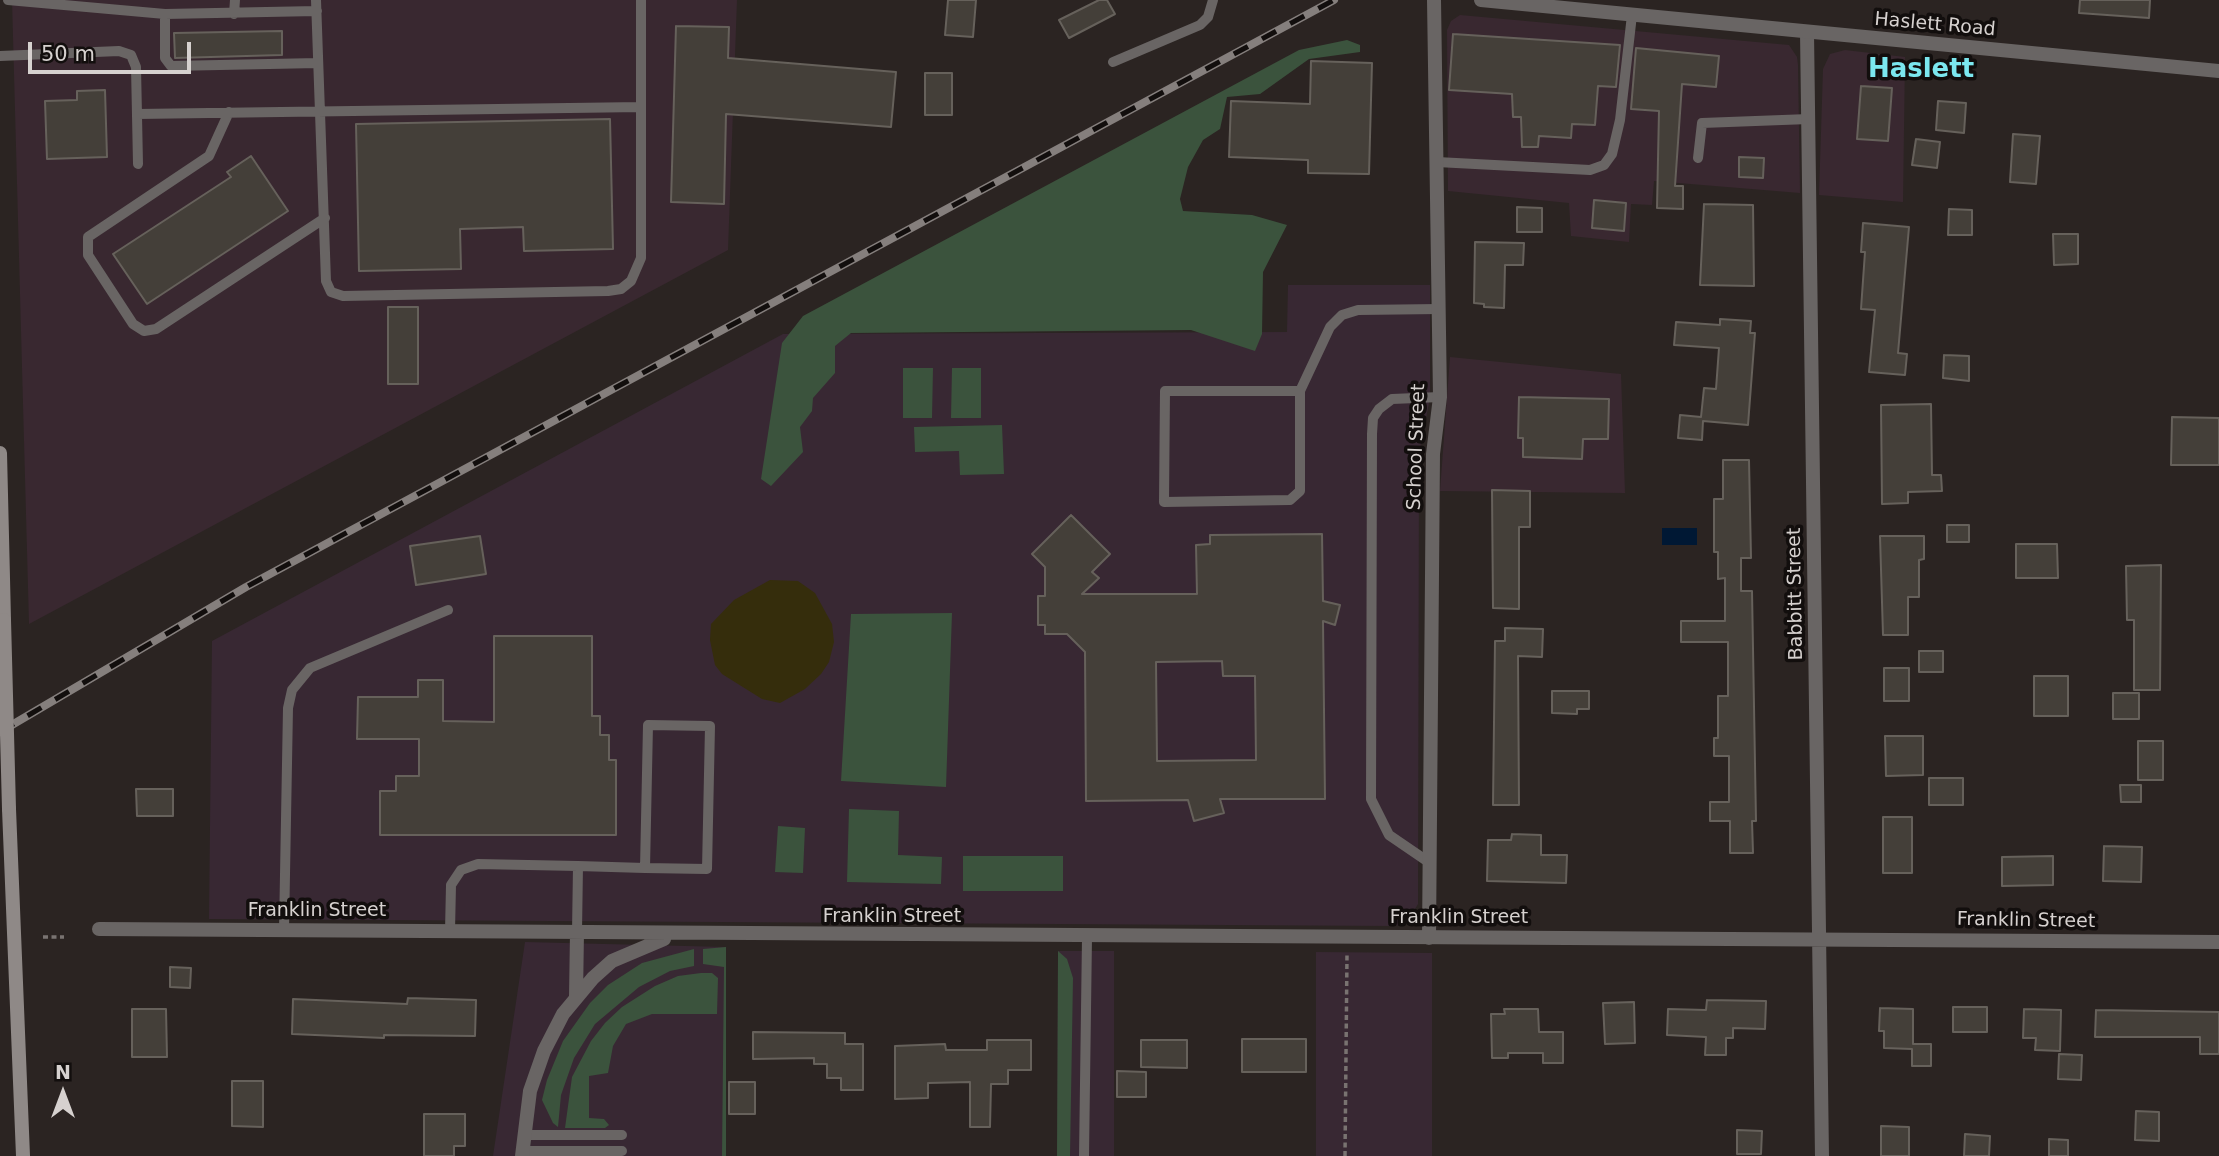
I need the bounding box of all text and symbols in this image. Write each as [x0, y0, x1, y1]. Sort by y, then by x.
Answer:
street label: Haslett Road [1874, 8, 1996, 42]
scale bar [32, 28, 194, 72]
text: 50 m [41, 42, 95, 66]
district label: Haslett [1868, 54, 1974, 86]
street label: School Street [1403, 383, 1431, 511]
street label: Babbitt Street [1783, 527, 1809, 661]
street label: Franklin Street [248, 900, 386, 922]
street label: Franklin Street [823, 906, 961, 928]
street label: Franklin Street [1390, 907, 1528, 929]
street label: Franklin Street [1957, 908, 2095, 934]
north arrow [28, 1058, 98, 1128]
text: N [55, 1061, 71, 1083]

